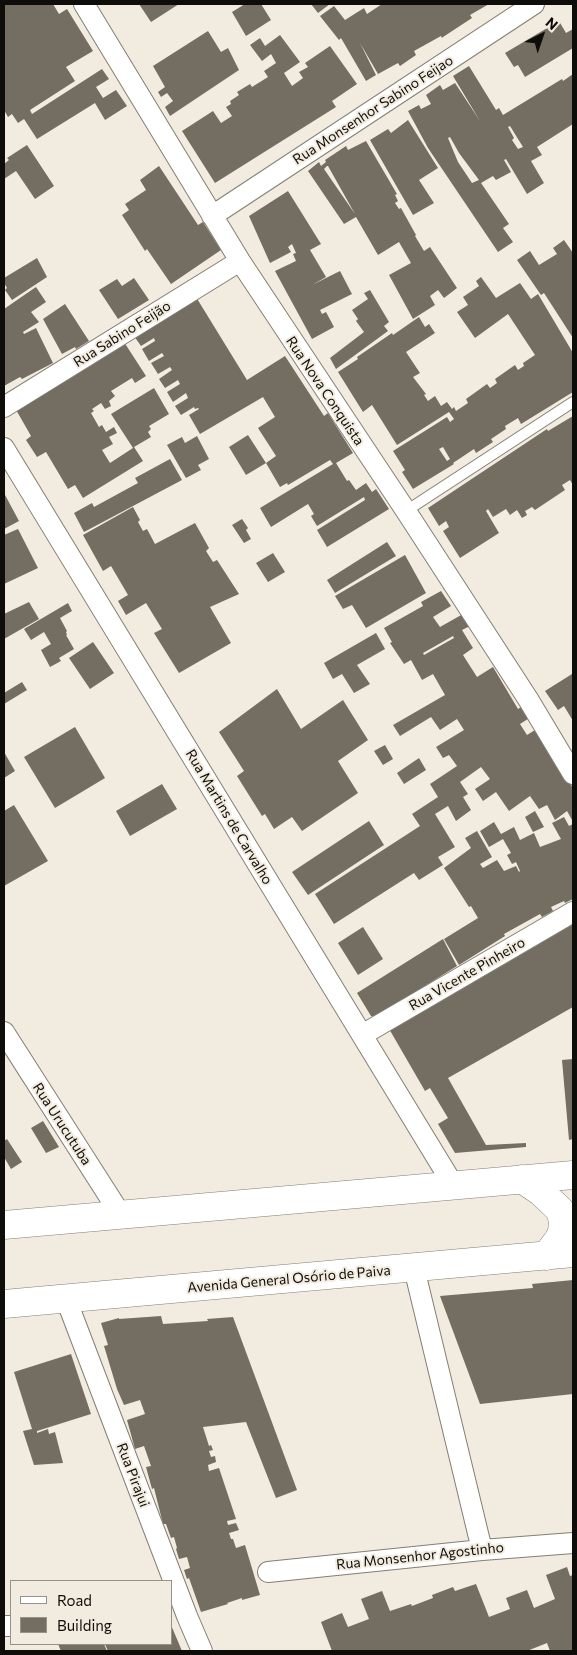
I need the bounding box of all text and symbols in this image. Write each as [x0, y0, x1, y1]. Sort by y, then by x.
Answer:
north arrow [517, 10, 567, 60]
text: N [543, 13, 562, 33]
street label: Rua Monsenhor Sabino Feijao [290, 52, 456, 168]
street label: Rua Sabino Feijão [70, 297, 174, 371]
street label: Rua Nova Conquista [282, 333, 368, 449]
street label: Rua Martins de Carvalho [182, 746, 276, 888]
street label: Rua Vicente Pinheiro [406, 934, 528, 1014]
street label: Rua Urucutuba [29, 1080, 95, 1168]
street label: Avenida General Osório de Paiva [187, 1262, 391, 1296]
street label: Rua Pirajui [113, 1441, 153, 1509]
street label: Rua Monsenhor Agostinho [335, 1539, 505, 1573]
legend [10, 1580, 172, 1645]
text: Road [57, 1591, 92, 1609]
text: Building [57, 1616, 112, 1634]

